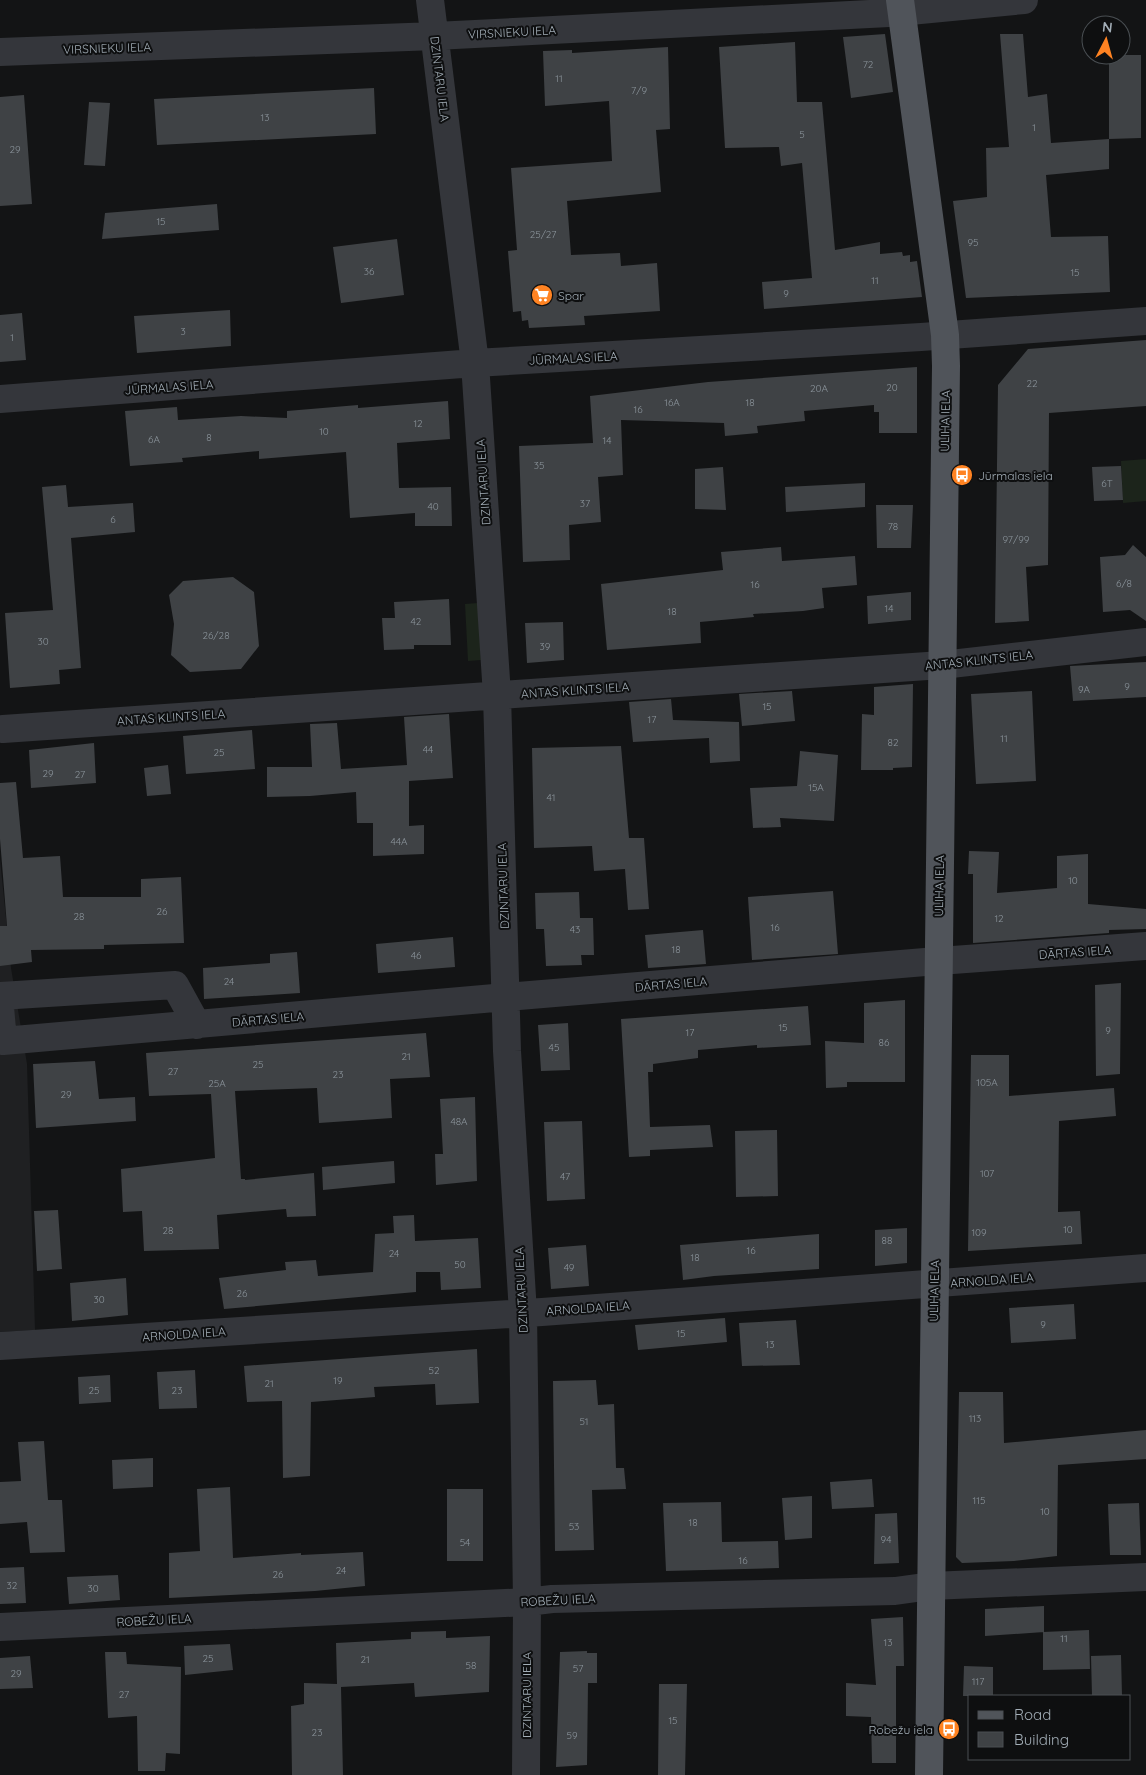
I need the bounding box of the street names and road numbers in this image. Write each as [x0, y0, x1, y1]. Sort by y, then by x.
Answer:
street label: VIRSNIEKU IELA [468, 22, 557, 42]
street label: DZINTARU IELA [427, 35, 453, 123]
street label: VIRSNIEKU IELA [63, 39, 151, 57]
street label: JŪRMALAS IELA [528, 348, 618, 368]
street label: JŪRMALAS IELA [124, 376, 214, 398]
street label: ULIHA IELA [937, 390, 953, 452]
street label: DZINTARU IELA [472, 438, 493, 525]
street label: ANTAS KLINTS IELA [924, 647, 1034, 673]
street label: ANTAS KLINTS IELA [520, 679, 630, 701]
street label: ANTAS KLINTS IELA [116, 706, 226, 728]
street label: DZINTARU IELA [494, 842, 512, 929]
street label: ULIHA IELA [931, 855, 947, 917]
street label: DĀRTAS IELA [1038, 942, 1112, 962]
street label: DĀRTAS IELA [634, 973, 708, 995]
street label: DĀRTAS IELA [231, 1008, 305, 1030]
street label: DZINTARU IELA [511, 1246, 531, 1333]
street label: ULIHA IELA [926, 1260, 942, 1322]
street label: ARNOLDA IELA [950, 1270, 1034, 1290]
street label: ARNOLDA IELA [546, 1298, 630, 1318]
street label: ARNOLDA IELA [142, 1324, 226, 1344]
street label: ROBEŽU IELA [520, 1591, 596, 1609]
street label: ROBEŽU IELA [116, 1611, 192, 1629]
street label: DZINTARU IELA [519, 1652, 534, 1738]

